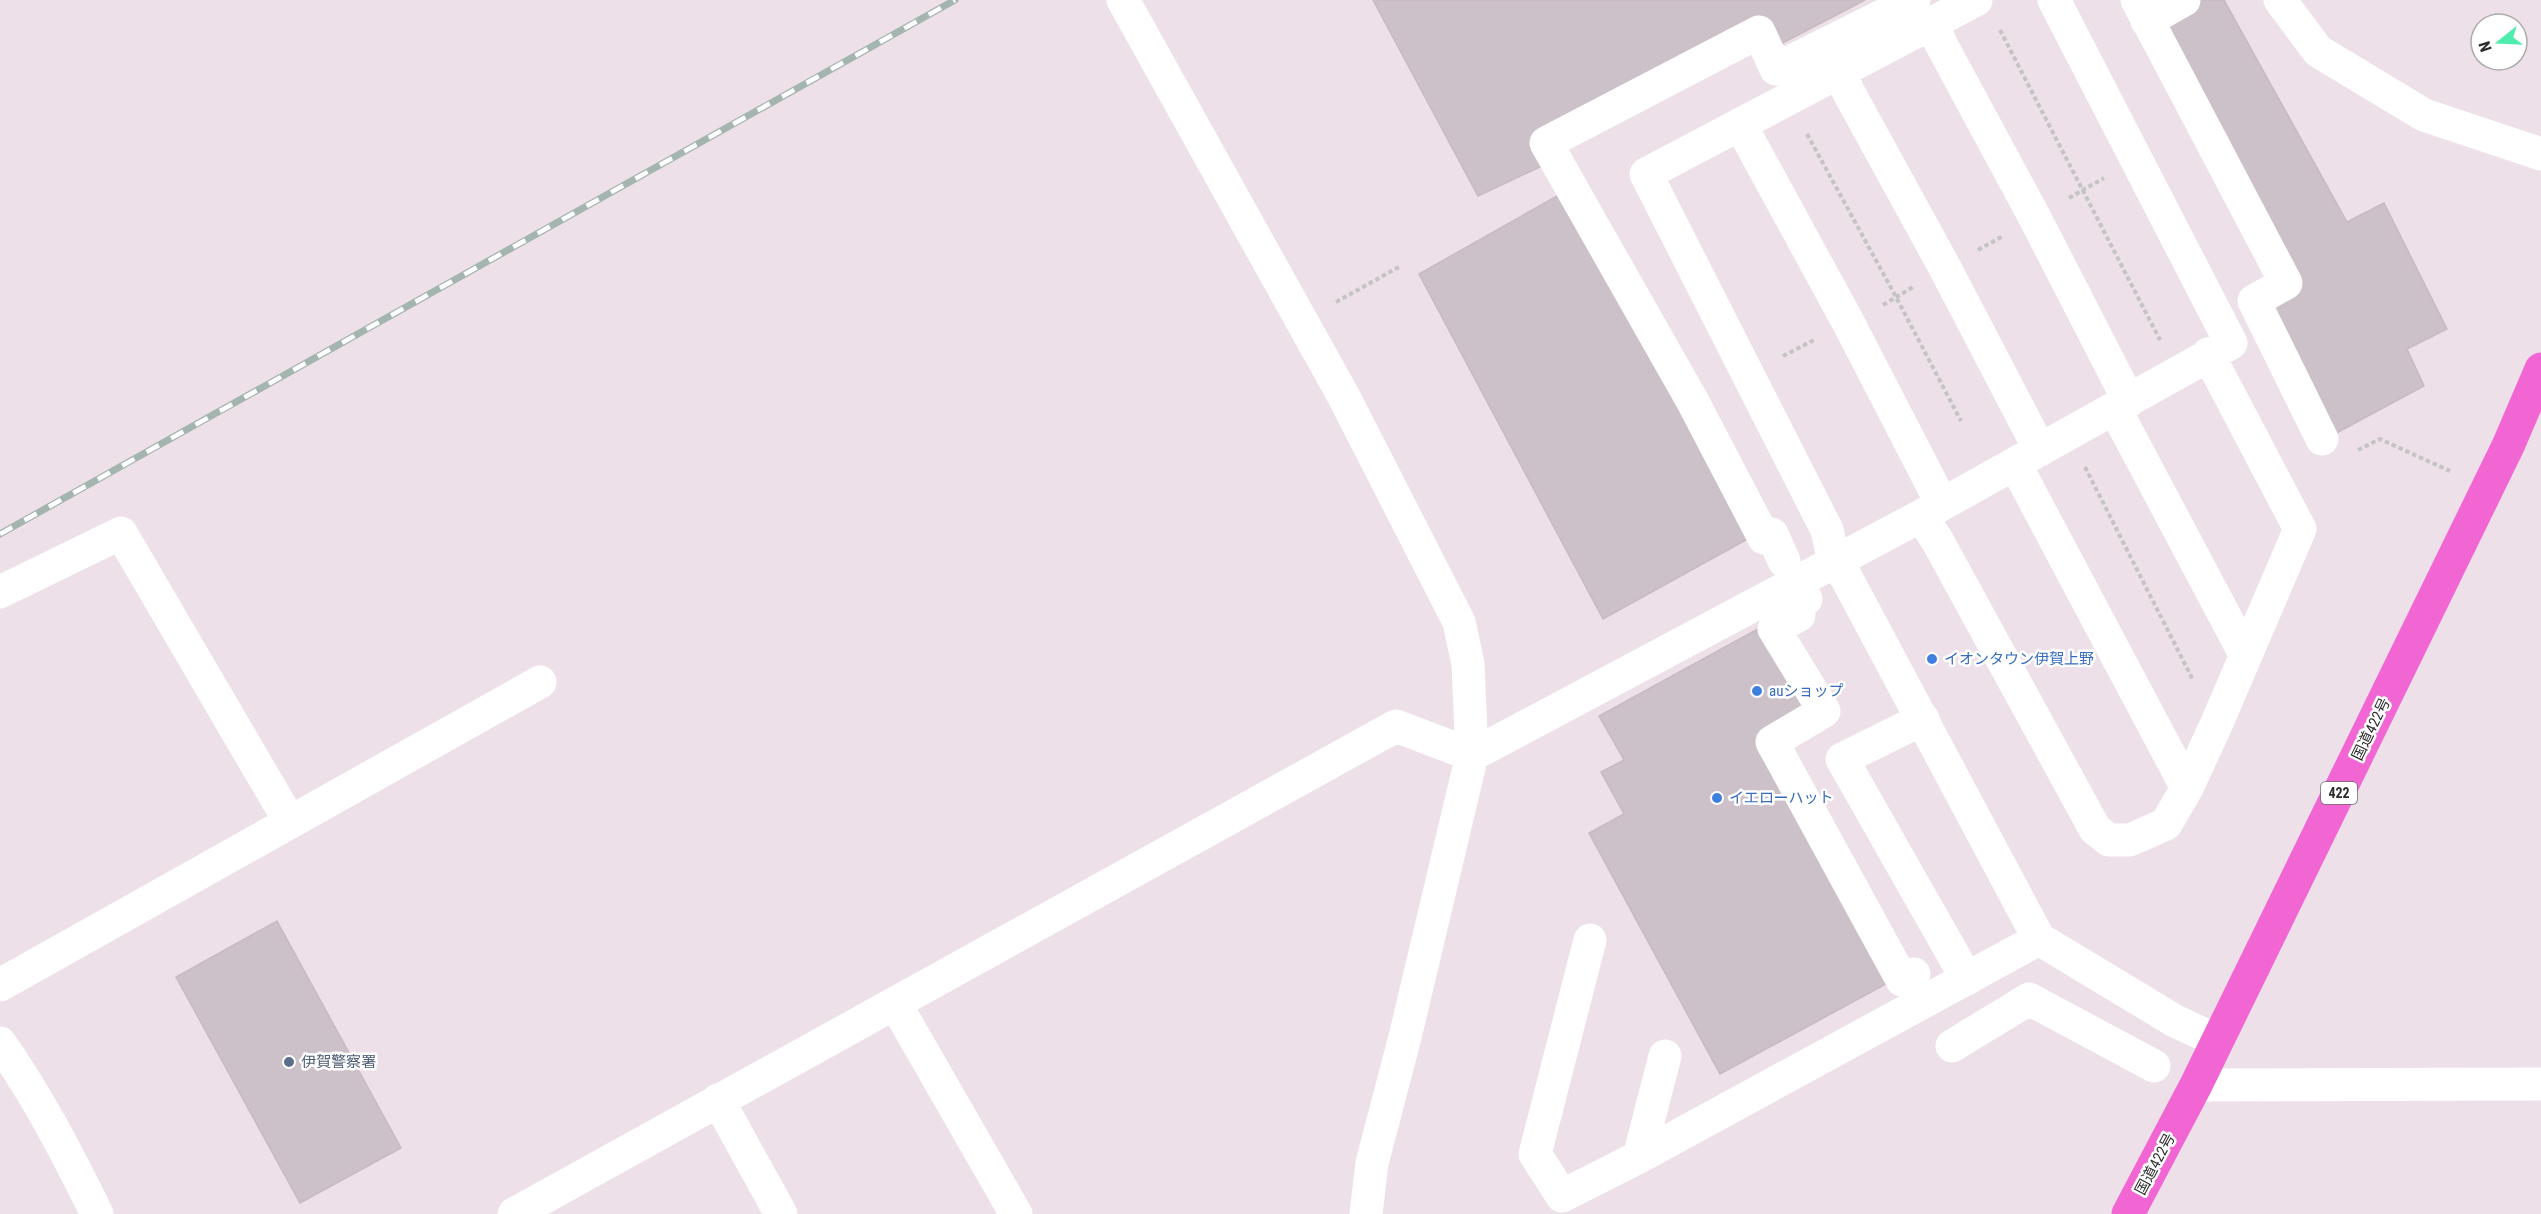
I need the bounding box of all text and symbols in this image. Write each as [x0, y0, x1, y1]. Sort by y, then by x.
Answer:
north arrow [2469, 12, 2529, 72]
text: N [2475, 39, 2496, 54]
place label: イオンタウン伊賀上野 [1944, 650, 2094, 668]
marker: イオンタウン伊賀上野 [1925, 652, 1939, 666]
place label: auショップ [1769, 682, 1843, 700]
marker: auショップ [1750, 684, 1764, 698]
street label: 国道422号 [2348, 695, 2394, 763]
road number: 422 [2321, 782, 2357, 804]
place label: イエローハット [1729, 789, 1834, 807]
marker: イエローハット [1710, 791, 1724, 805]
place label: 伊賀警察署 [301, 1053, 376, 1071]
marker: 伊賀警察署 [282, 1055, 296, 1069]
street label: 国道422号 [2131, 1130, 2179, 1198]

